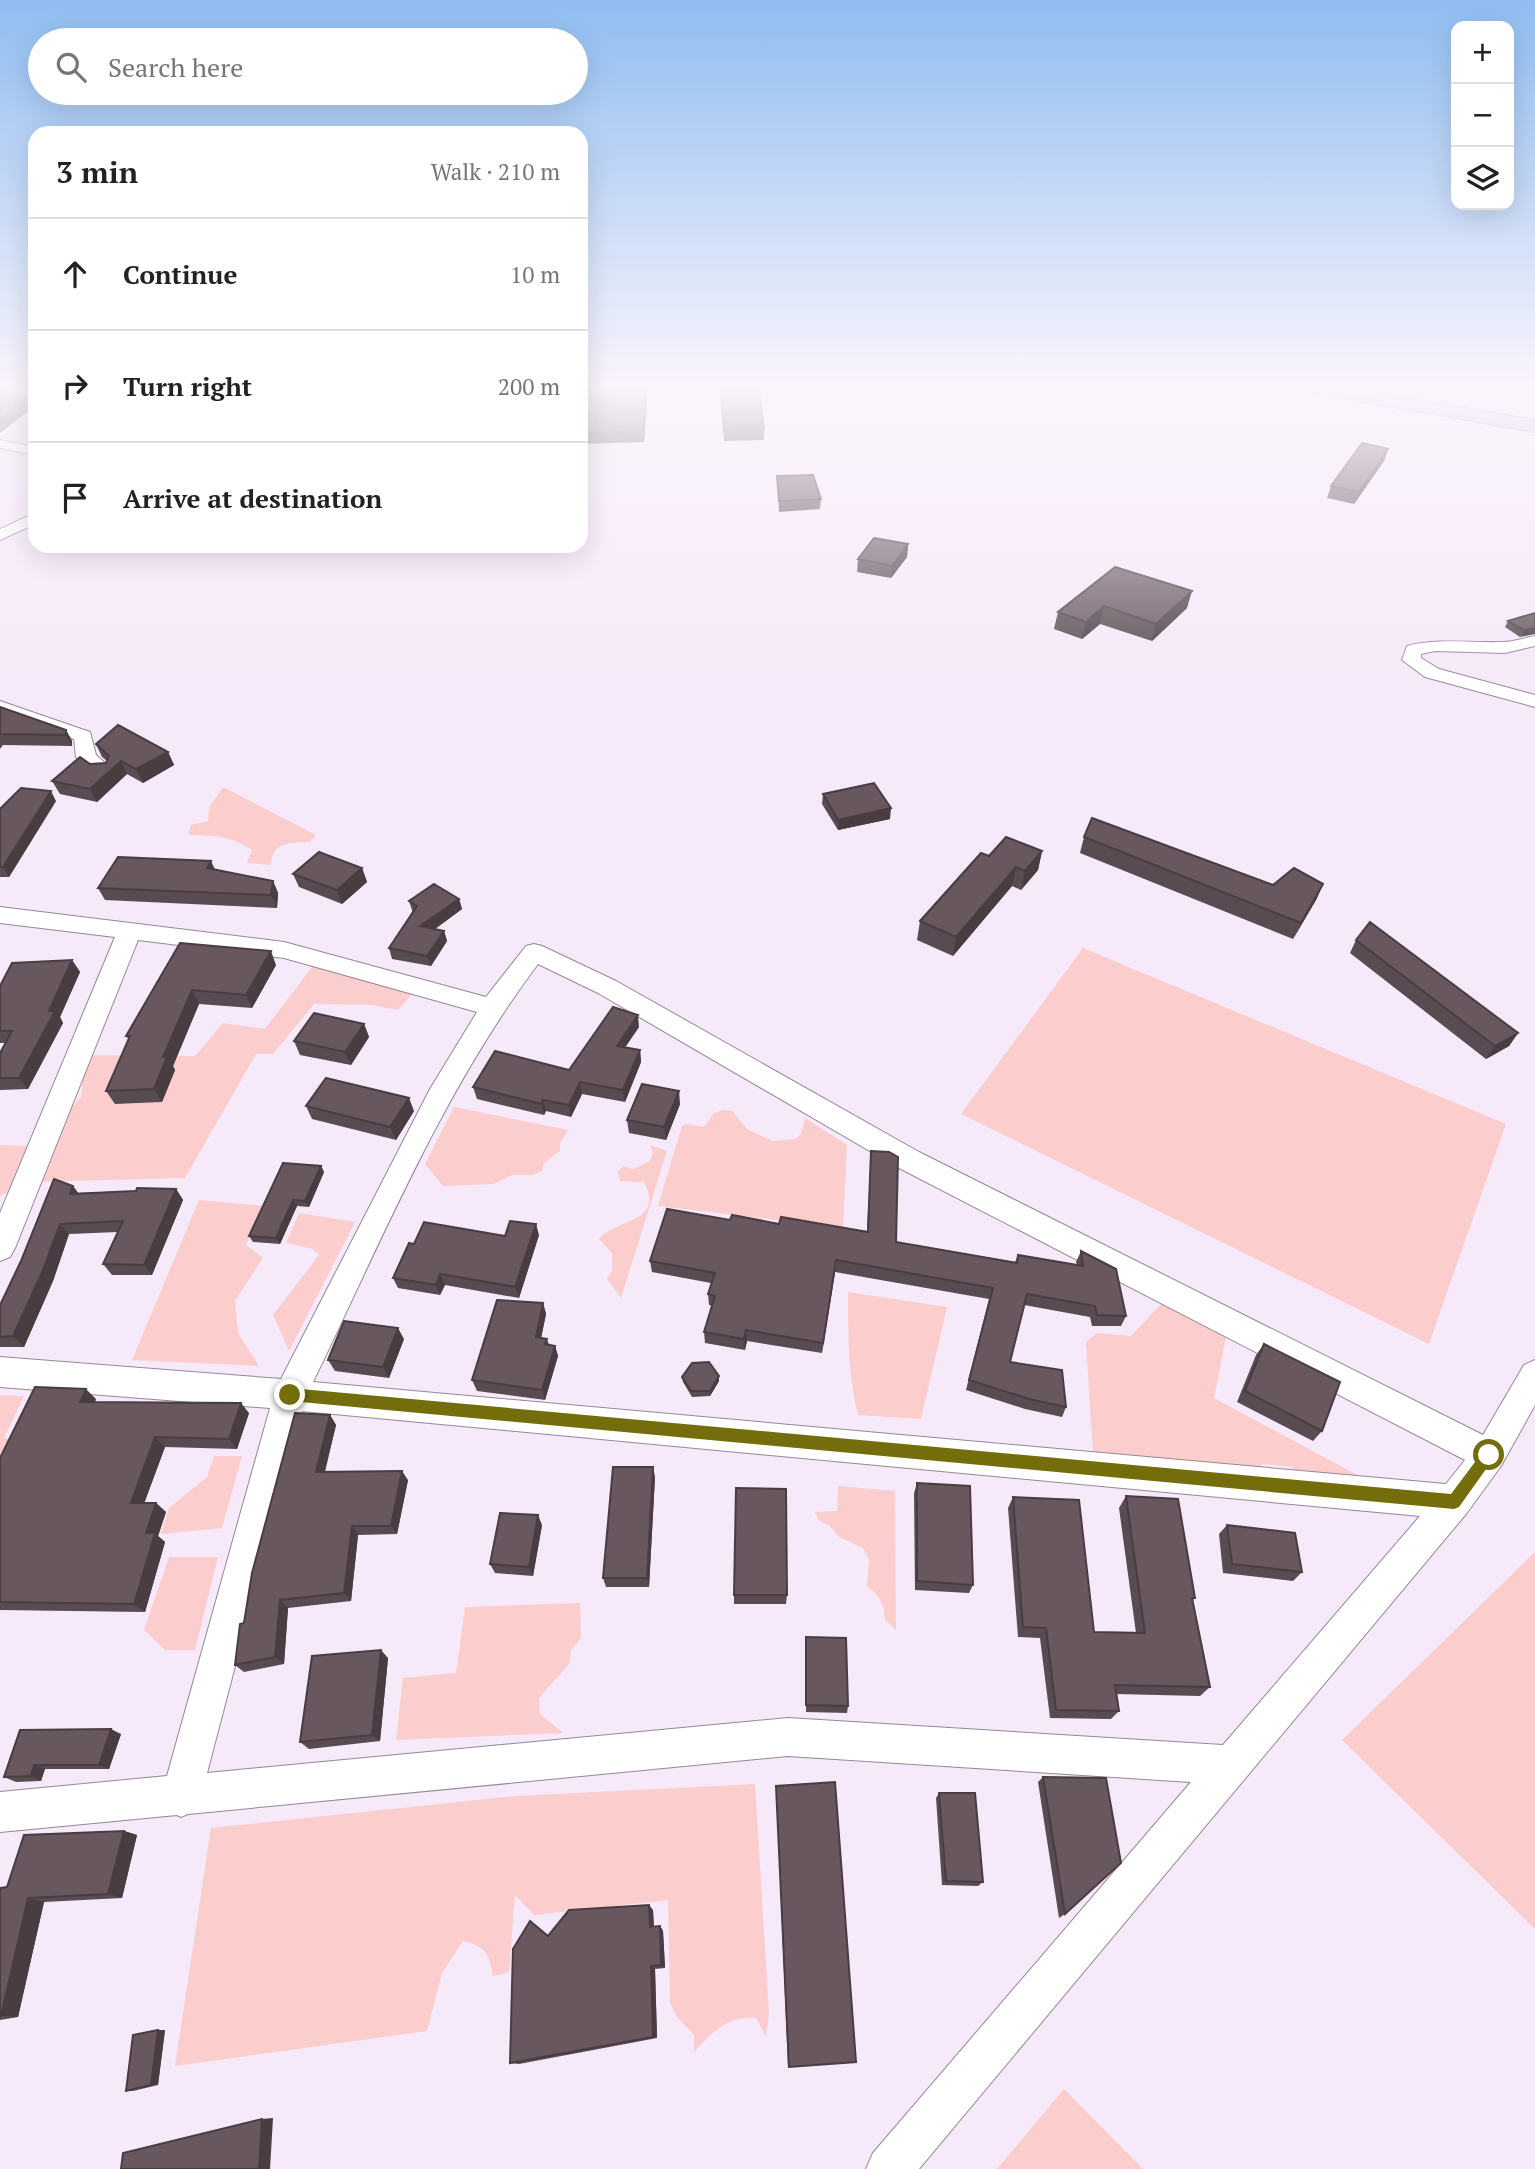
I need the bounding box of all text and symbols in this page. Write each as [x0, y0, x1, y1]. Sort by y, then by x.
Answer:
map controls [1451, 21, 1514, 210]
button: + [1451, 21, 1514, 84]
search box [28, 28, 588, 105]
icon: search [52, 48, 90, 86]
text: Search here [108, 50, 243, 84]
button: − [1451, 84, 1514, 147]
button: layers [1451, 147, 1514, 210]
text: 3 min [56, 152, 138, 192]
text: Walk · 210 m [431, 156, 560, 187]
icon: ahead [56, 255, 94, 293]
text: Continue [123, 257, 237, 291]
text: 10 m [510, 259, 560, 290]
icon: right [56, 367, 94, 405]
text: Turn right [123, 369, 252, 403]
text: 200 m [498, 371, 560, 402]
icon: arrive [56, 479, 94, 517]
text: Arrive at destination [123, 481, 382, 515]
route end [274, 1379, 305, 1410]
route start [1473, 1439, 1504, 1470]

